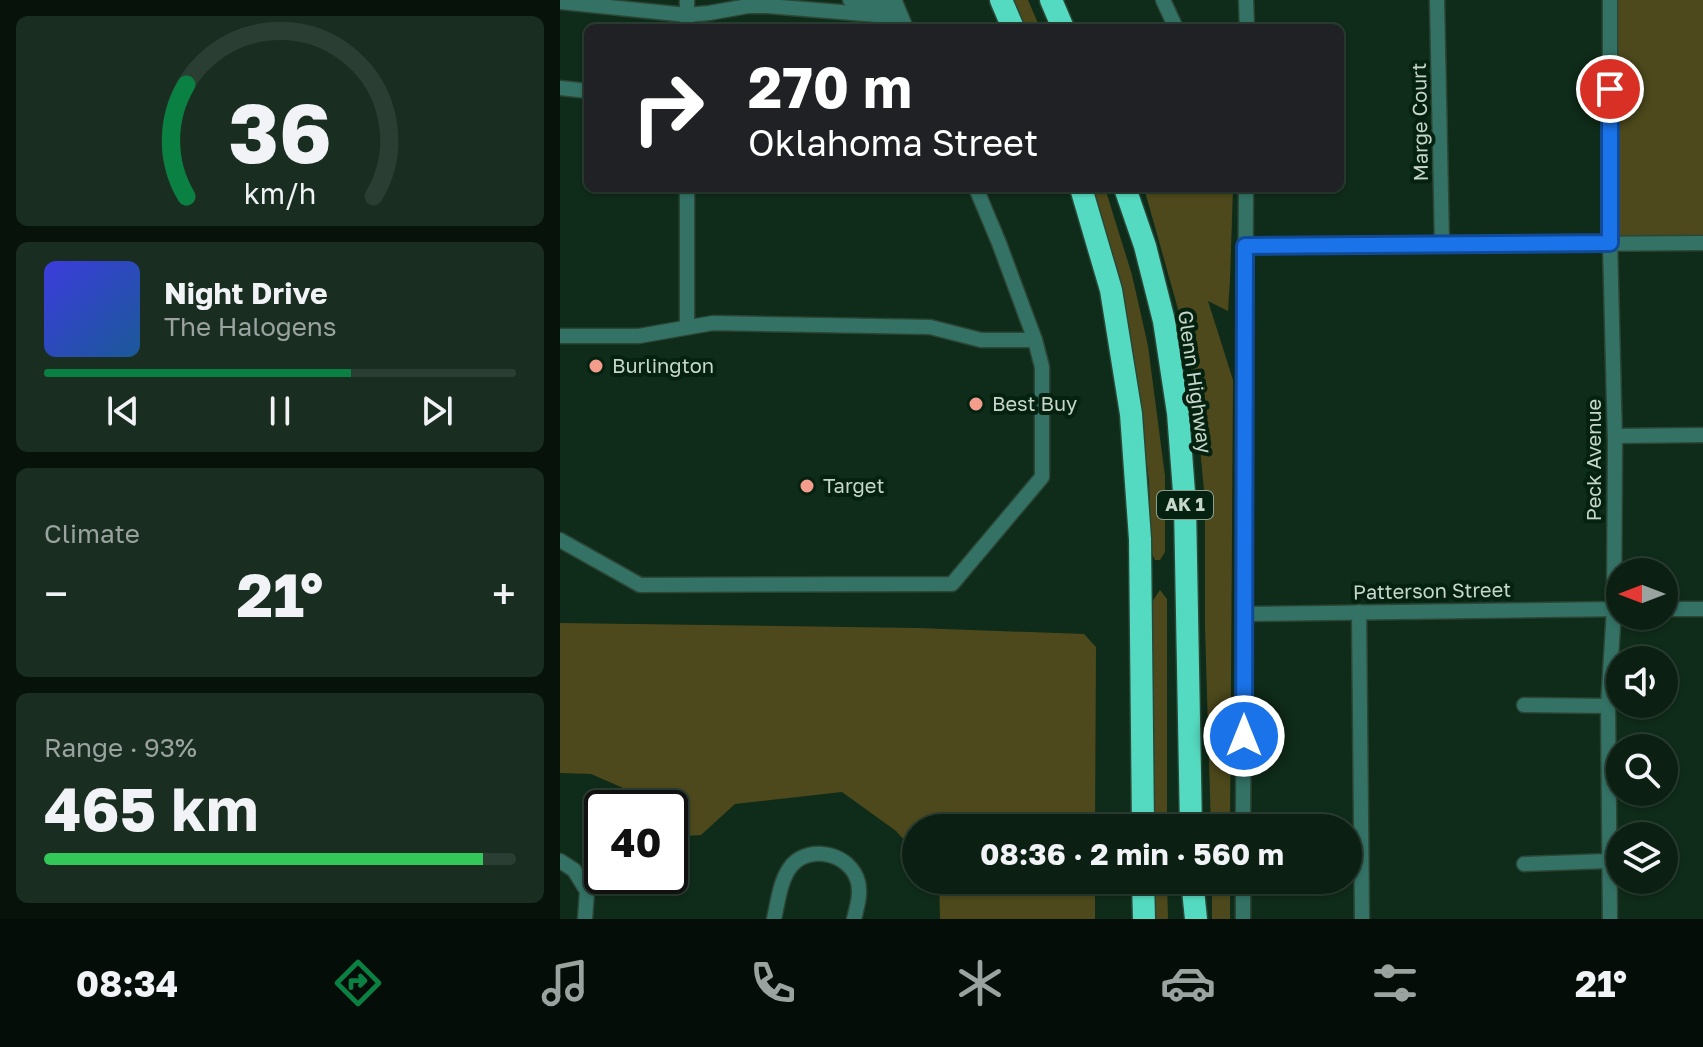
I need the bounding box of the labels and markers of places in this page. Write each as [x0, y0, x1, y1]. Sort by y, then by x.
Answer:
pin [1576, 55, 1644, 123]
place label: Burlington [612, 353, 714, 377]
marker: Burlington [587, 357, 605, 375]
place label: Best Buy [992, 391, 1077, 415]
marker: Best Buy [967, 395, 985, 413]
place label: Target [823, 473, 884, 497]
marker: Target [798, 477, 816, 495]

